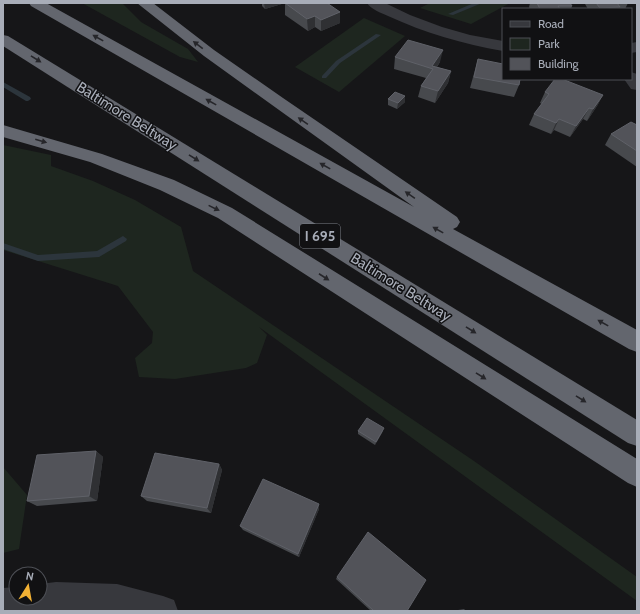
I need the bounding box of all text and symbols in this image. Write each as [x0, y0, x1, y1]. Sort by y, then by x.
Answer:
legend [502, 8, 632, 80]
text: Road [538, 16, 564, 31]
one-way arrow [92, 34, 104, 41]
text: Park [538, 36, 560, 51]
one-way arrow [192, 41, 203, 49]
one-way arrow [30, 56, 42, 63]
text: Building [538, 56, 580, 71]
street label: Baltimore Beltway [73, 78, 181, 154]
one-way arrow [205, 98, 217, 105]
one-way arrow [298, 117, 308, 125]
one-way arrow [35, 138, 47, 144]
one-way arrow [188, 154, 200, 161]
one-way arrow [319, 162, 330, 169]
one-way arrow [405, 191, 415, 199]
one-way arrow [208, 205, 219, 211]
road number: I 695 [300, 224, 340, 248]
one-way arrow [432, 226, 444, 233]
street label: Baltimore Beltway [347, 249, 455, 325]
one-way arrow [318, 273, 330, 280]
one-way arrow [597, 320, 609, 327]
one-way arrow [466, 326, 476, 334]
one-way arrow [476, 372, 486, 380]
one-way arrow [576, 395, 586, 403]
north arrow [8, 566, 48, 606]
text: N [25, 569, 35, 584]

